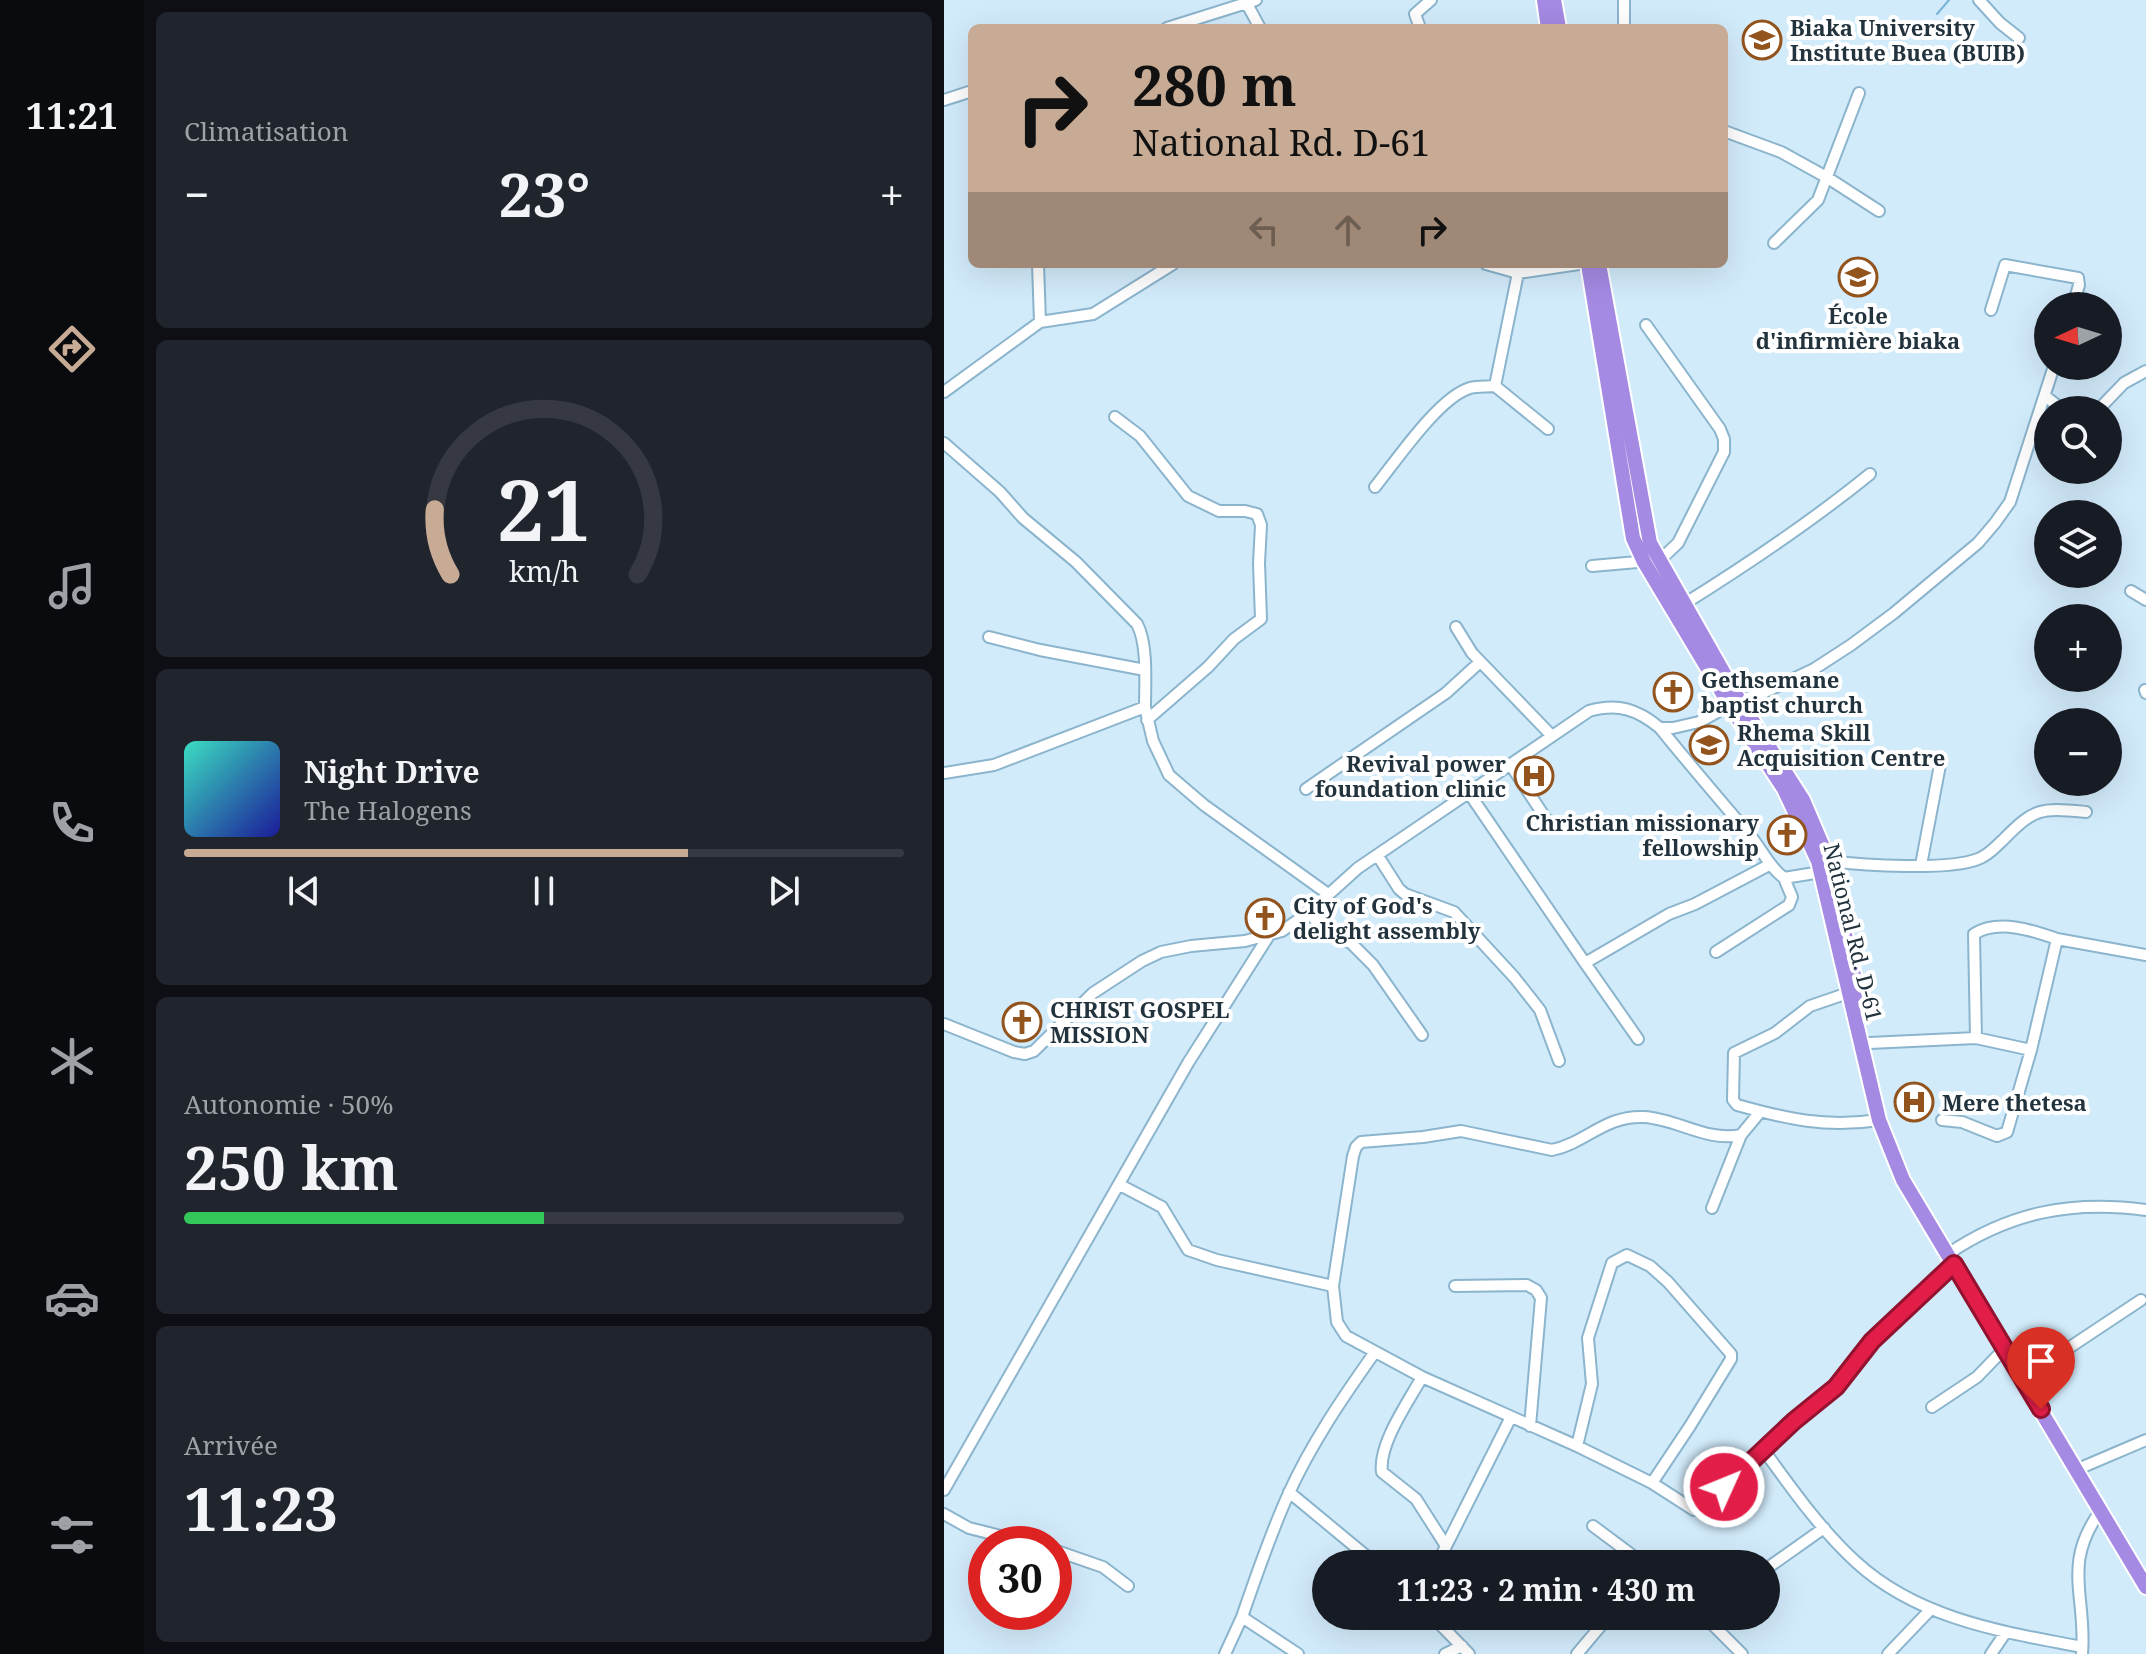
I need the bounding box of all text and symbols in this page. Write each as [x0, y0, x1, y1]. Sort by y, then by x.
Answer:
place label: Biaka University Institute Buea (BUIB) [1790, 12, 2025, 67]
school or university icon: Biaka University Institute Buea (BUIB) [1741, 19, 1783, 61]
text: 280 m [1132, 46, 1297, 122]
icon: right [1000, 56, 1104, 160]
text: 11:21 [26, 91, 118, 140]
text: Climatisation [184, 113, 349, 149]
text: National Rd. D-61 [1132, 118, 1430, 167]
text: 23° [499, 153, 590, 235]
text: − [184, 164, 209, 224]
text: + [879, 164, 904, 224]
icon: left [1242, 208, 1286, 252]
icon: ahead [1326, 208, 1370, 252]
icon: right [1410, 208, 1454, 252]
school or university icon: École d'infirmière biaka [1837, 256, 1879, 298]
north arrow [2034, 292, 2122, 380]
map controls [2034, 292, 2122, 796]
place label: École d'infirmière biaka [1756, 300, 1960, 355]
icon: directions [44, 321, 100, 377]
button: search [2034, 396, 2122, 484]
text: 21 [497, 451, 591, 564]
button: layers [2034, 500, 2122, 588]
text: km/h [509, 551, 579, 590]
icon: music [44, 558, 100, 614]
button: + [2034, 604, 2122, 692]
place label: Gethsemane baptist church [1701, 664, 1864, 719]
church icon: Gethsemane baptist church [1652, 671, 1694, 713]
button: − [2034, 708, 2122, 796]
place label: Rhema Skill Acquisition Centre [1737, 717, 1945, 772]
school or university icon: Rhema Skill Acquisition Centre [1688, 724, 1730, 766]
place label: Revival power foundation clinic [1315, 748, 1506, 803]
text: Night Drive [304, 751, 480, 792]
hospital icon: Revival power foundation clinic [1513, 755, 1555, 797]
text: The Halogens [304, 792, 472, 828]
icon: phone [44, 795, 100, 851]
place label: Christian missionary fellowship [1526, 807, 1759, 862]
church icon: Christian missionary fellowship [1766, 814, 1808, 856]
street label: National Rd. D-61 [1817, 840, 1891, 1024]
icon: previous [282, 869, 326, 913]
icon: pause [522, 869, 566, 913]
icon: next [762, 869, 806, 913]
place label: City of God's delight assembly [1293, 890, 1481, 945]
church icon: City of God's delight assembly [1244, 897, 1286, 939]
place label: CHRIST GOSPEL MISSION [1050, 994, 1229, 1049]
church icon: CHRIST GOSPEL MISSION [1001, 1001, 1043, 1043]
icon: climate [44, 1033, 100, 1089]
hospital icon: Mere thetesa [1893, 1081, 1935, 1123]
text: Autonomie · 50% [184, 1086, 393, 1122]
place label: Mere thetesa [1942, 1087, 2087, 1117]
text: 250 km [184, 1126, 399, 1208]
icon: car [44, 1270, 100, 1326]
pin [2007, 1327, 2075, 1409]
icon: arrive [2019, 1339, 2063, 1383]
text: Arrivée [184, 1427, 278, 1463]
position arrow [1682, 1445, 1766, 1529]
text: 11:23 [184, 1467, 338, 1549]
icon: filters [44, 1507, 100, 1563]
speed limit sign: 30 [968, 1526, 1072, 1630]
text: 11:23 · 2 min · 430 m [1397, 1569, 1695, 1610]

